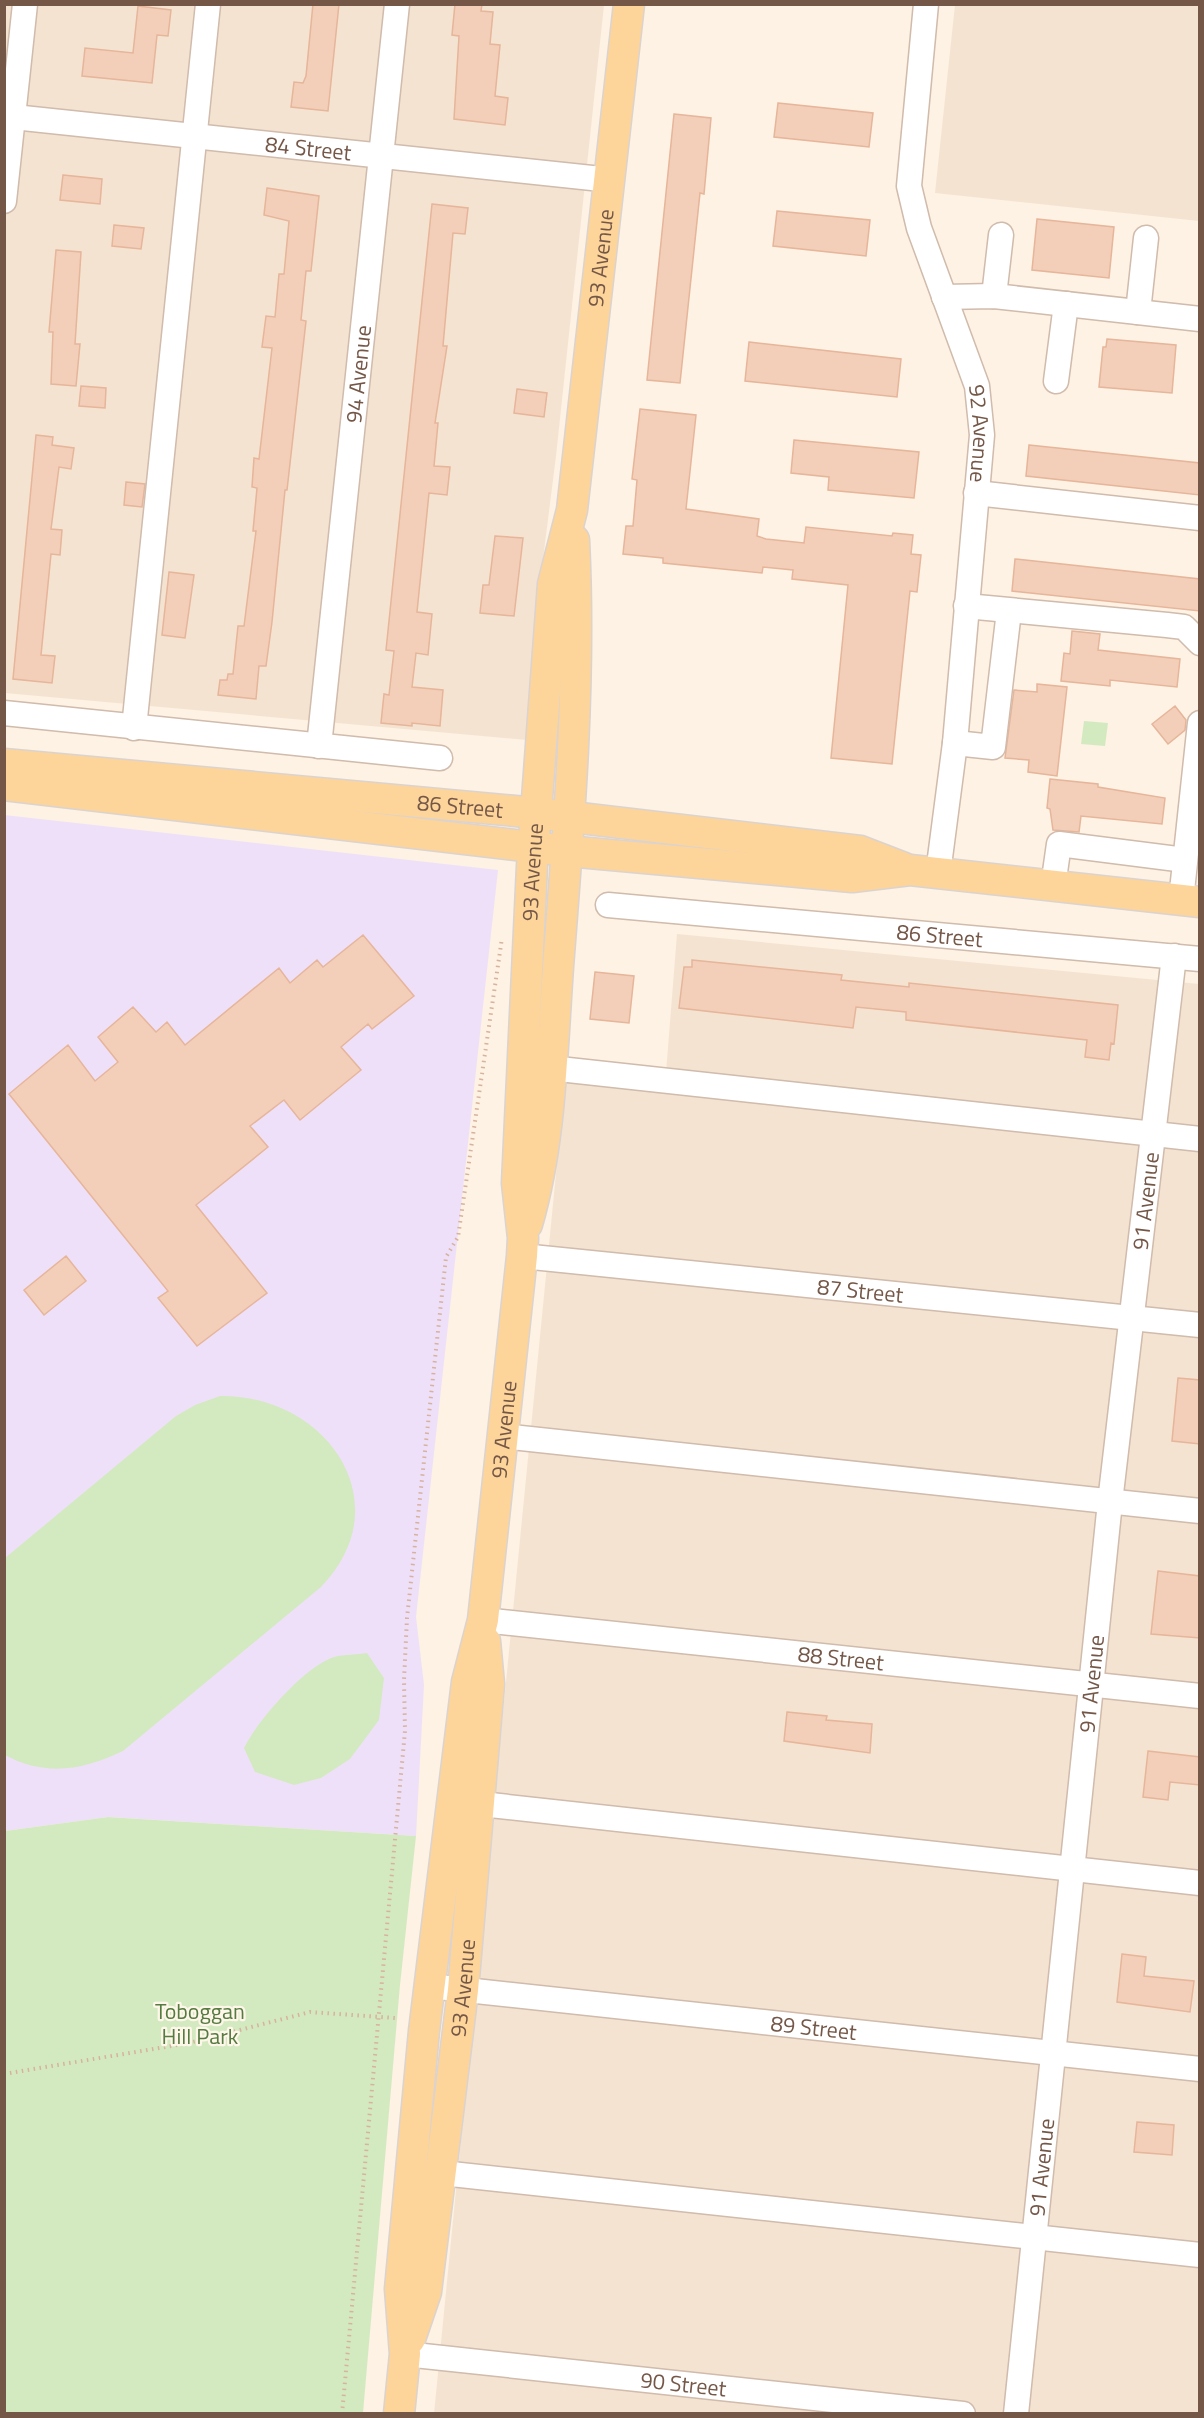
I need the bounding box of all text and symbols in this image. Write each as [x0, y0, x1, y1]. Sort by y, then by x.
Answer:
street label: 84 Street [264, 127, 353, 170]
street label: 93 Avenue [578, 207, 623, 309]
street label: 94 Avenue [336, 323, 380, 425]
street label: 92 Avenue [960, 383, 999, 484]
street label: 86 Street [416, 785, 505, 827]
street label: 93 Avenue [512, 822, 552, 922]
street label: 86 Street [895, 914, 984, 956]
street label: 91 Avenue [1123, 1150, 1168, 1252]
street label: 87 Street [816, 1269, 905, 1312]
street label: 93 Avenue [481, 1379, 526, 1480]
street label: 91 Avenue [1069, 1633, 1113, 1735]
street label: 88 Street [796, 1636, 886, 1679]
street label: 93 Avenue [440, 1937, 484, 2039]
park label: Toboggan Hill Park [155, 1994, 245, 2053]
street label: 89 Street [769, 2006, 859, 2049]
street label: 91 Avenue [1019, 2117, 1063, 2218]
street label: 90 Street [639, 2362, 728, 2405]

